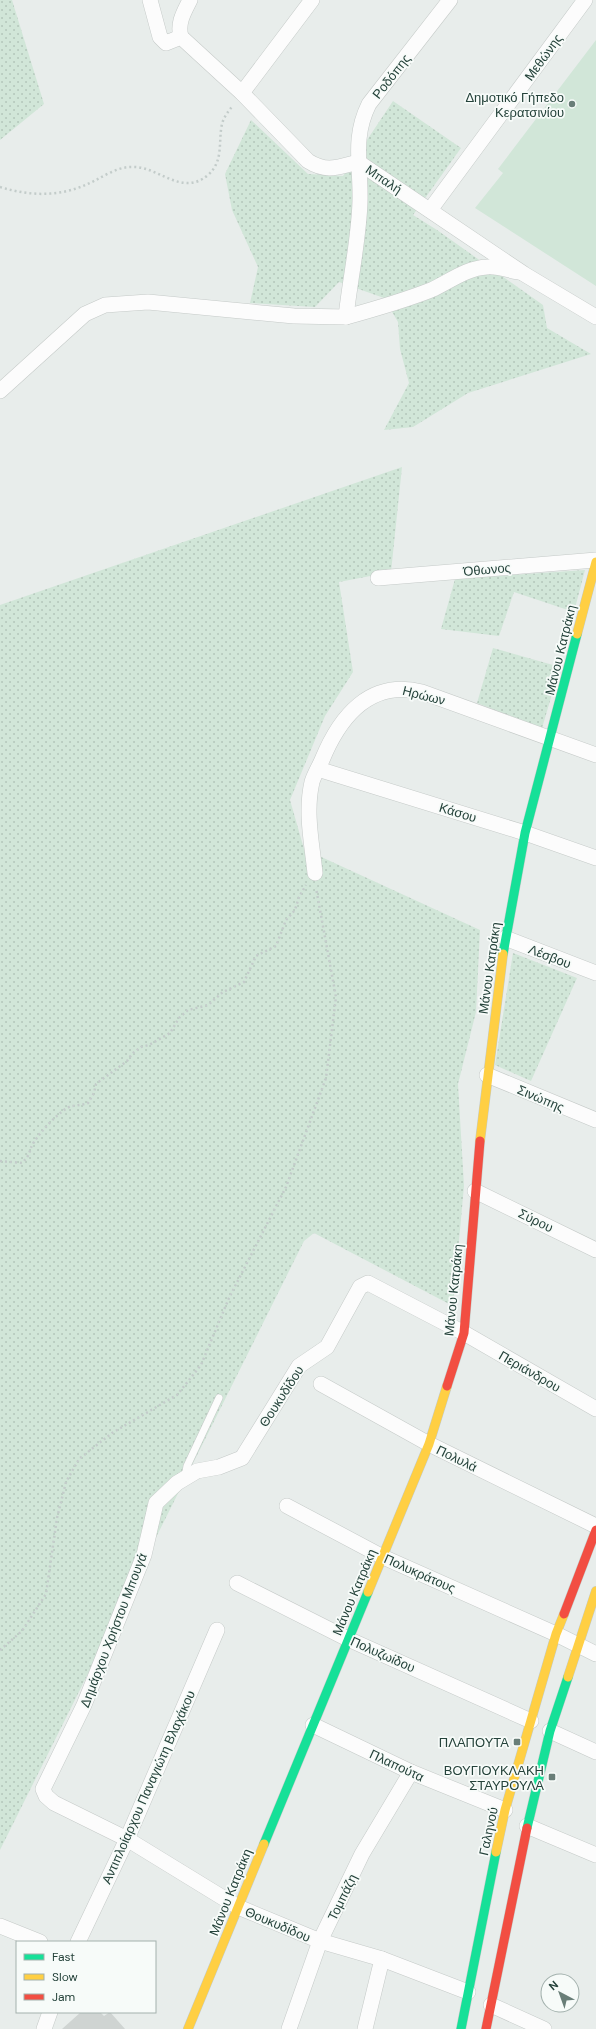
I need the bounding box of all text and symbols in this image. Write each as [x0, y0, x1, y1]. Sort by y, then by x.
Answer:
street label: Μεθώνης [521, 30, 566, 84]
street label: Ροδόπης [369, 50, 414, 102]
place label: Δημοτικό Γήπεδο Κερατσινίου [465, 89, 564, 121]
marker: Δημοτικό Γήπεδο Κερατσινίου [567, 99, 577, 109]
street label: Μπαλή [362, 161, 405, 198]
street label: Όθωνος [462, 559, 511, 580]
street label: Μάνου Κατράκη [541, 603, 580, 697]
street label: Ηρώων [401, 682, 447, 709]
street label: Κάσου [437, 799, 479, 826]
street label: Μάνου Κατράκη [475, 921, 504, 1015]
street label: Λέσβου [526, 941, 574, 972]
street label: Σινώπης [515, 1081, 567, 1116]
street label: Σύρου [515, 1205, 556, 1236]
street label: Μάνου Κατράκη [440, 1243, 467, 1337]
street label: Περιάνδρου [496, 1347, 564, 1396]
street label: Θουκυδίδου [255, 1362, 308, 1430]
street label: Πολυλά [434, 1441, 480, 1476]
street label: Μάνου Κατράκη [329, 1546, 380, 1638]
street label: Δημάρχου Χρήστου Μπουγά [76, 1550, 151, 1710]
street label: Πολυκράτους [381, 1550, 458, 1597]
street label: Πολυζωίδου [348, 1633, 418, 1676]
street label: Αντιπλοίαρχου Παναγιώτη Βλαχάκου [98, 1688, 199, 1887]
place label: ΠΛΑΠΟΥΤΑ [439, 1734, 509, 1751]
marker: ΠΛΑΠΟΥΤΑ [512, 1737, 522, 1747]
street label: Πλαπούτα [367, 1745, 427, 1786]
place label: ΒΟΥΓΙΟΥΚΛΑΚΗ ΣΤΑΥΡΟΥΛΑ [444, 1762, 544, 1794]
marker: ΒΟΥΓΙΟΥΚΛΑΚΗ ΣΤΑΥΡΟΥΛΑ [547, 1772, 557, 1782]
street label: Γαληνού [475, 1805, 502, 1857]
street label: Μάνου Κατράκη [205, 1846, 256, 1938]
street label: Τομπάζη [324, 1871, 361, 1923]
street label: Θουκυδίδου [242, 1903, 313, 1946]
legend [16, 1941, 156, 2013]
text: Fast [52, 1949, 75, 1965]
text: Slow [52, 1969, 78, 1985]
north arrow [540, 1973, 580, 2013]
text: N [546, 1978, 561, 1993]
text: Jam [52, 1989, 75, 2005]

